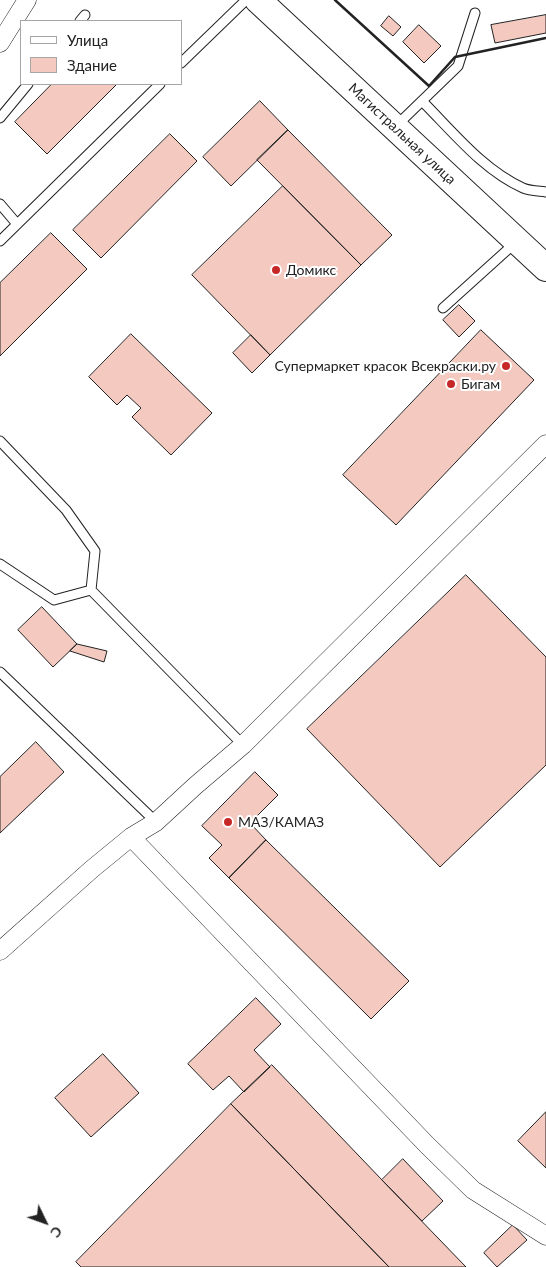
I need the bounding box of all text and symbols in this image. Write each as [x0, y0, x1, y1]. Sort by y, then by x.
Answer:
legend [20, 20, 182, 85]
text: Улица [67, 31, 108, 49]
text: Здание [67, 56, 117, 74]
street label: Магистральная улица [345, 80, 459, 188]
place label: Домикс [286, 262, 336, 278]
marker: Домикс [270, 264, 282, 276]
place label: Супермаркет красок Всекраски.ру [274, 358, 496, 374]
marker: Супермаркет красок Всекраски.ру [500, 360, 512, 372]
place label: Бигам [461, 376, 500, 392]
marker: Бигам [445, 378, 457, 390]
place label: МАЗ/КАМАЗ [238, 814, 324, 830]
marker: МАЗ/КАМАЗ [222, 816, 234, 828]
north arrow [20, 1197, 70, 1247]
text: С [47, 1223, 66, 1241]

